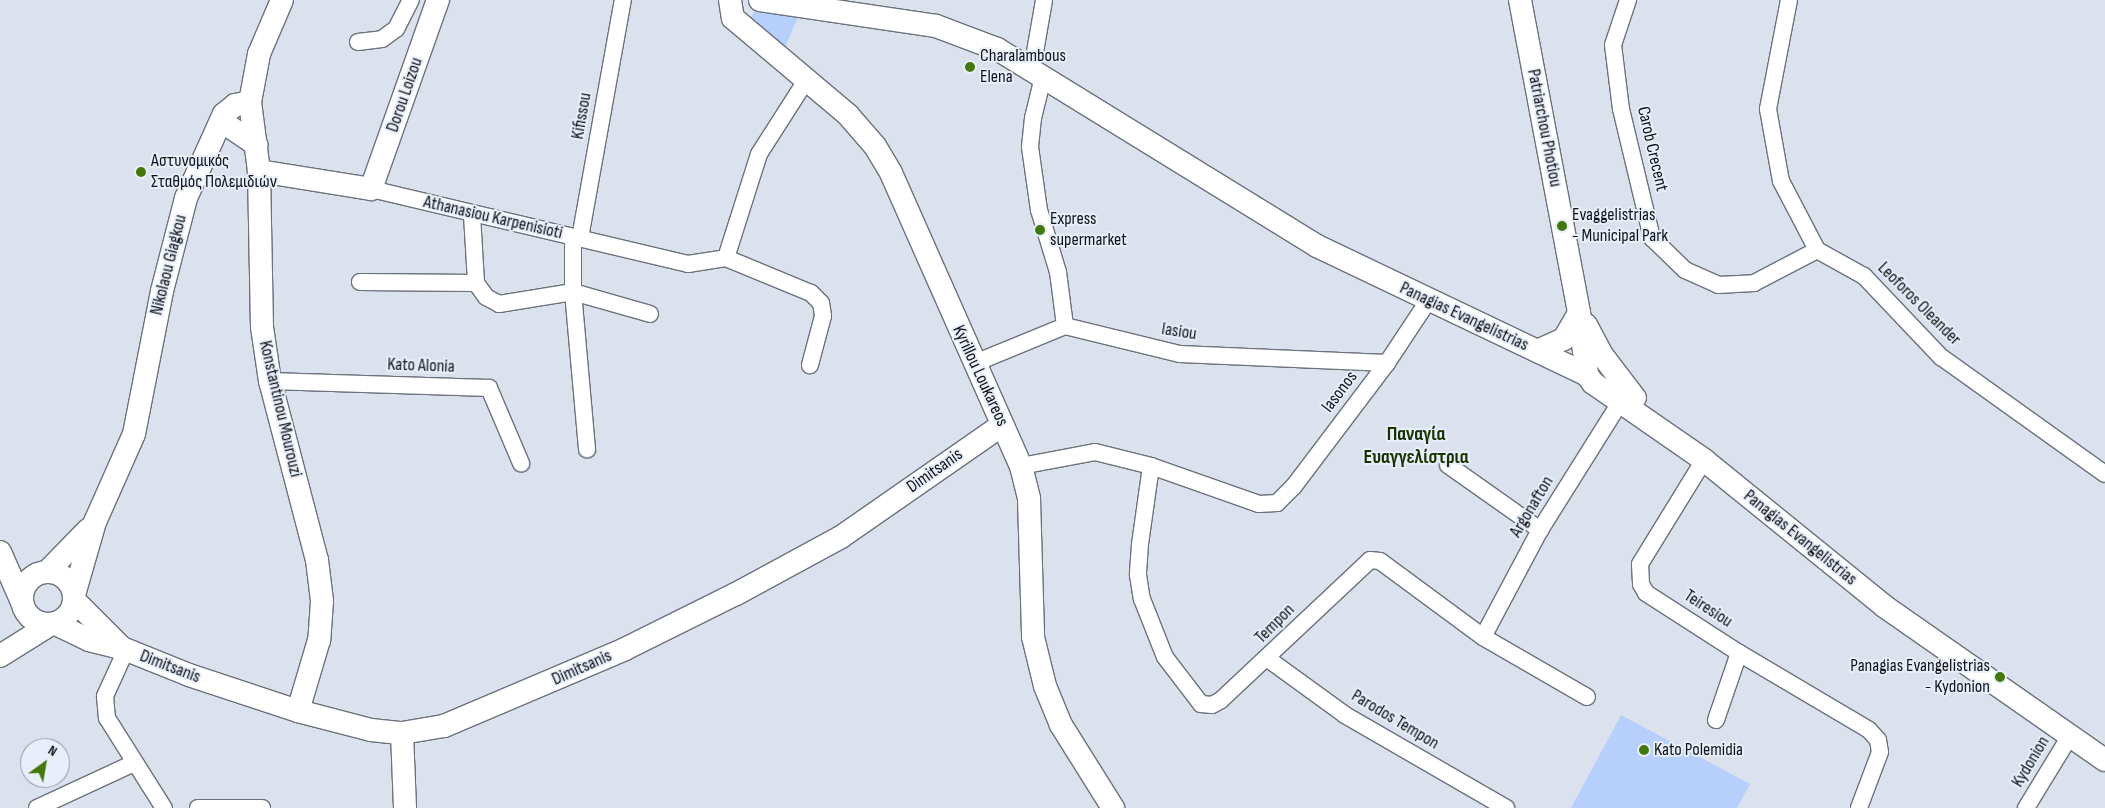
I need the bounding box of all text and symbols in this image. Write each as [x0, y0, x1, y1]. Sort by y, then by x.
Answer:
place label: Charalambous Elena [980, 46, 1066, 88]
street label: Dorou Loizou [382, 55, 428, 135]
marker: Charalambous Elena [964, 61, 976, 73]
street label: Patriarchou Photiou [1522, 67, 1566, 189]
street label: Kifissou [567, 91, 597, 141]
street label: Carob Crecent [1632, 104, 1672, 194]
place label: Αστυνομικός Σταθμός Πολεμιδιών [151, 151, 277, 193]
marker: Αστυνομικός Σταθμός Πολεμιδιών [135, 166, 147, 178]
street label: Athanasiou Karpenisioti [421, 191, 565, 245]
place label: Evaggelistrias - Municipal Park [1572, 205, 1668, 248]
place label: Express supermarket [1050, 209, 1127, 252]
street label: Nikolaou Giagkou [146, 213, 192, 317]
marker: Evaggelistrias - Municipal Park [1556, 220, 1568, 232]
marker: Express supermarket [1034, 224, 1046, 236]
street label: Leoforos Oleander [1873, 258, 1965, 350]
street label: Panagias Evangelistrias [1396, 278, 1532, 356]
street label: Iasiou [1160, 319, 1198, 345]
street label: Kyrillou Loukareos [947, 322, 1013, 430]
street label: Konstantinou Mourouzi [254, 339, 306, 479]
street label: Kato Alonia [387, 354, 455, 378]
street label: Iasonos [1317, 367, 1363, 417]
district label: Παναγία Ευαγγελίστρια [1363, 423, 1469, 470]
street label: Dimitsanis [903, 444, 967, 498]
street label: Argonafton [1505, 472, 1559, 542]
street label: Panagias Evangelistrias [1739, 486, 1861, 590]
street label: Teiresiou [1680, 585, 1736, 633]
street label: Tempon [1251, 600, 1299, 648]
street label: Dimitsanis [549, 645, 615, 691]
street label: Dimitsanis [137, 646, 203, 688]
place label: Panagias Evangelistrias - Kydonion [1850, 656, 1990, 699]
marker: Panagias Evangelistrias - Kydonion [1994, 671, 2006, 683]
street label: Parodos Tempon [1347, 685, 1443, 755]
street label: Kydonion [2007, 733, 2055, 791]
north arrow [20, 738, 70, 788]
place label: Kato Polemidia [1654, 739, 1743, 761]
text: N [45, 742, 60, 760]
marker: Kato Polemidia [1638, 744, 1650, 756]

